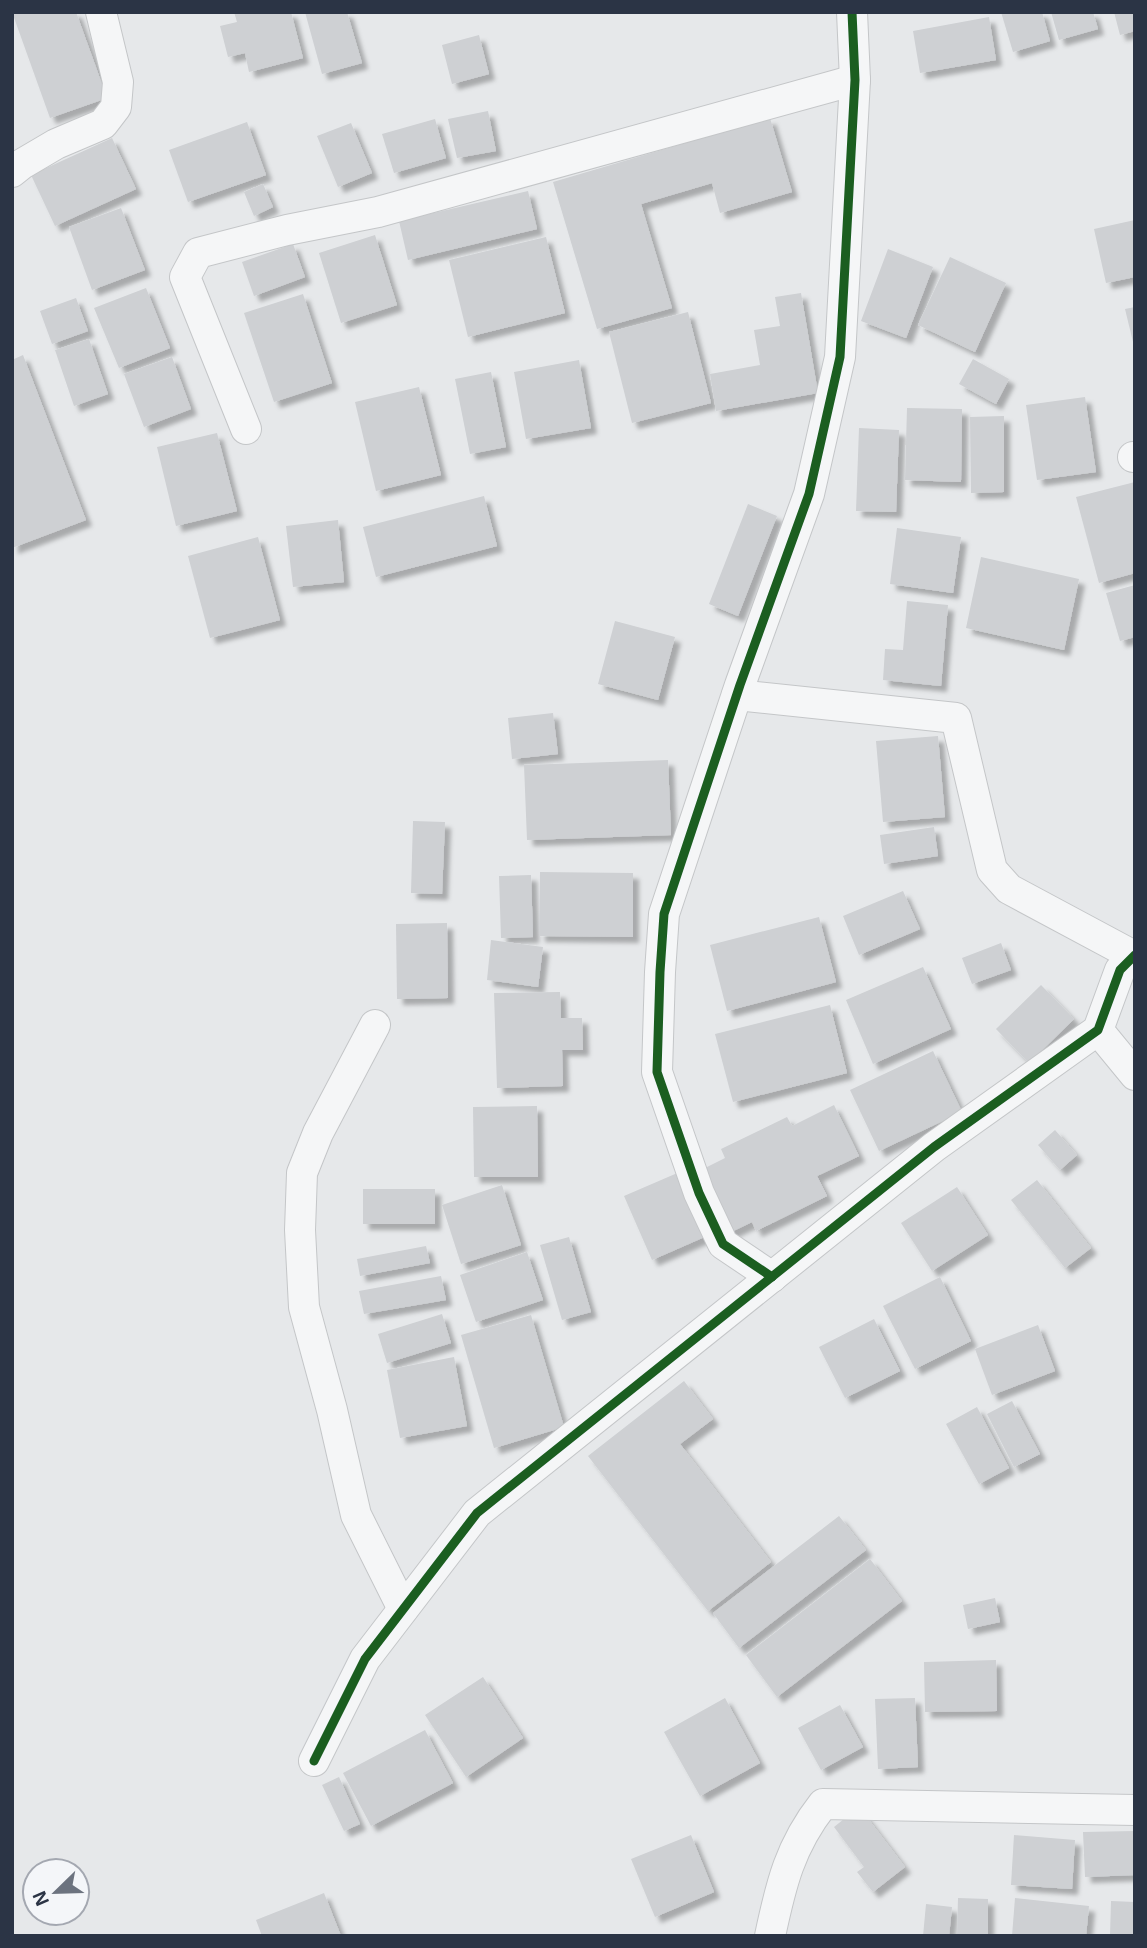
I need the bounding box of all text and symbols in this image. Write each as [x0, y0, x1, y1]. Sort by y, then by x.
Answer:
north arrow [21, 1857, 91, 1927]
text: N [28, 1888, 53, 1909]

